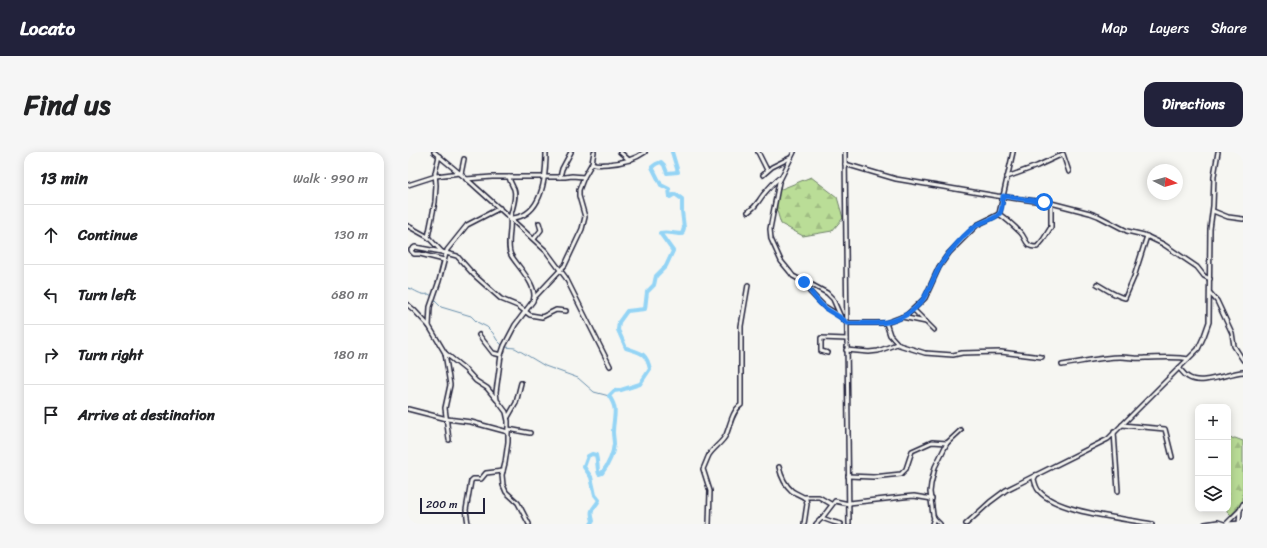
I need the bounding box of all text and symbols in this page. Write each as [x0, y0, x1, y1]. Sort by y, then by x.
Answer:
text: Locato [20, 12, 75, 45]
text: Map [1102, 16, 1127, 41]
text: Layers [1149, 16, 1189, 41]
text: Share [1211, 16, 1247, 41]
text: Find us [24, 80, 111, 129]
button: Directions [1144, 82, 1243, 127]
text: 13 min [40, 163, 88, 193]
north arrow [1147, 164, 1183, 200]
text: Walk · 990 m [293, 167, 368, 190]
route start [1035, 193, 1053, 211]
text: Continue [78, 222, 138, 248]
text: 130 m [334, 223, 368, 246]
icon: ahead [40, 224, 62, 246]
route end [795, 273, 813, 291]
text: Turn left [78, 282, 136, 308]
text: 680 m [331, 283, 368, 306]
icon: left [40, 284, 62, 306]
text: Turn right [78, 342, 143, 368]
text: 180 m [333, 343, 368, 366]
icon: right [40, 344, 62, 366]
text: Arrive at destination [78, 402, 215, 428]
icon: arrive [40, 404, 62, 426]
map controls [1195, 404, 1231, 512]
button: + [1195, 404, 1231, 440]
button: − [1195, 440, 1231, 476]
button: layers [1195, 476, 1231, 512]
text: 200 m [426, 495, 458, 514]
scale bar [420, 496, 485, 515]

